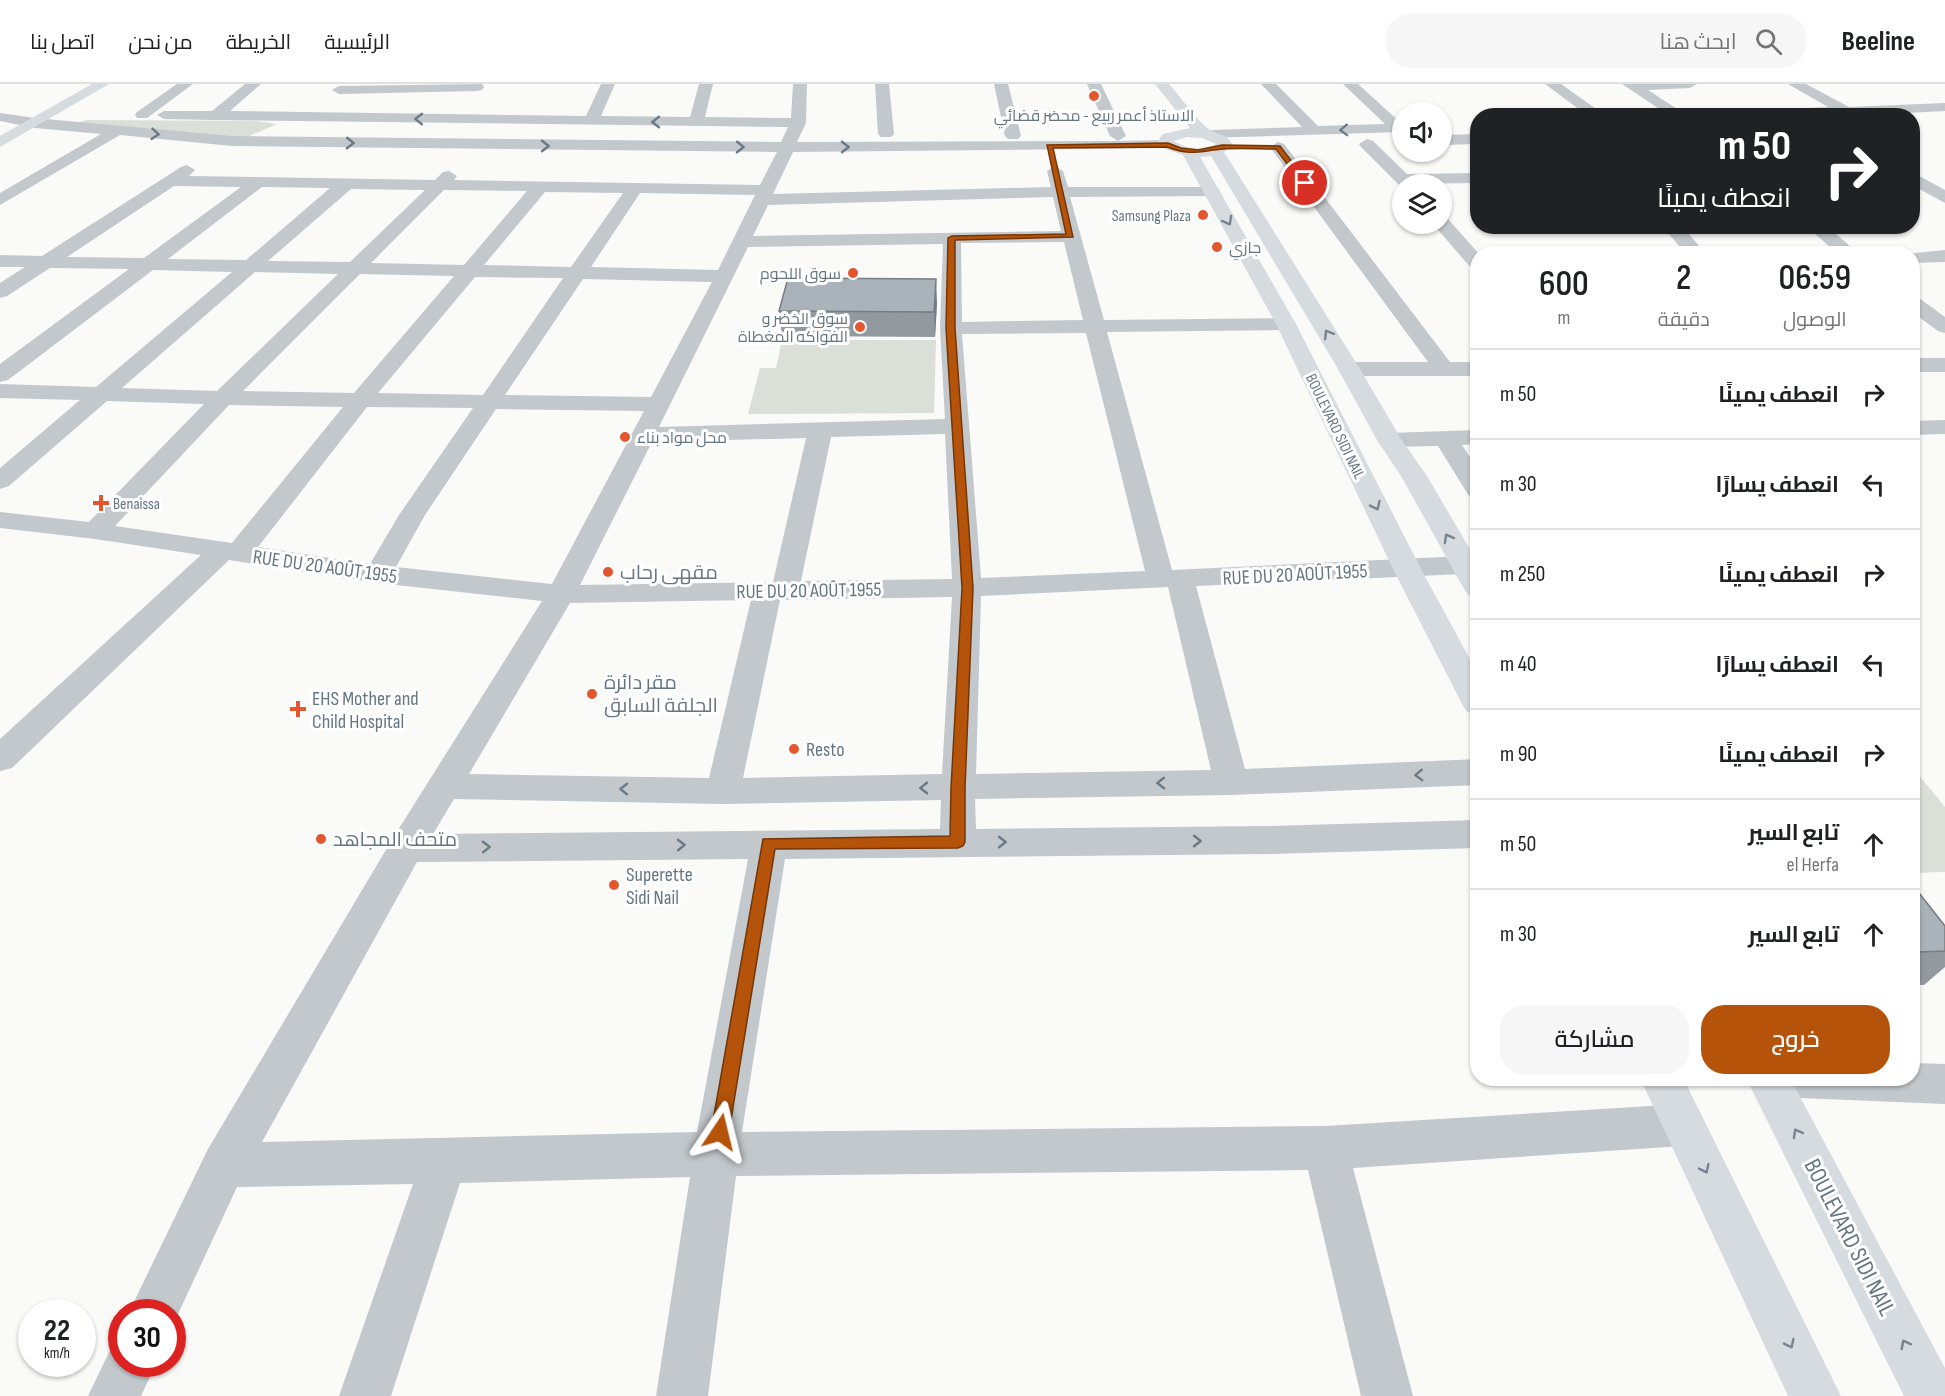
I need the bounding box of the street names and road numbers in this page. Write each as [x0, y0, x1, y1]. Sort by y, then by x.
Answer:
street label: BOULEVARD SIDI NAIL [1301, 371, 1368, 482]
street label: RUE DU 20 AOÛT 1955 [251, 545, 398, 589]
street label: RUE DU 20 AOÛT 1955 [1222, 559, 1368, 591]
street label: RUE DU 20 AOÛT 1955 [736, 578, 882, 604]
street label: BOULEVARD SIDI NAIL [1798, 1154, 1902, 1321]

